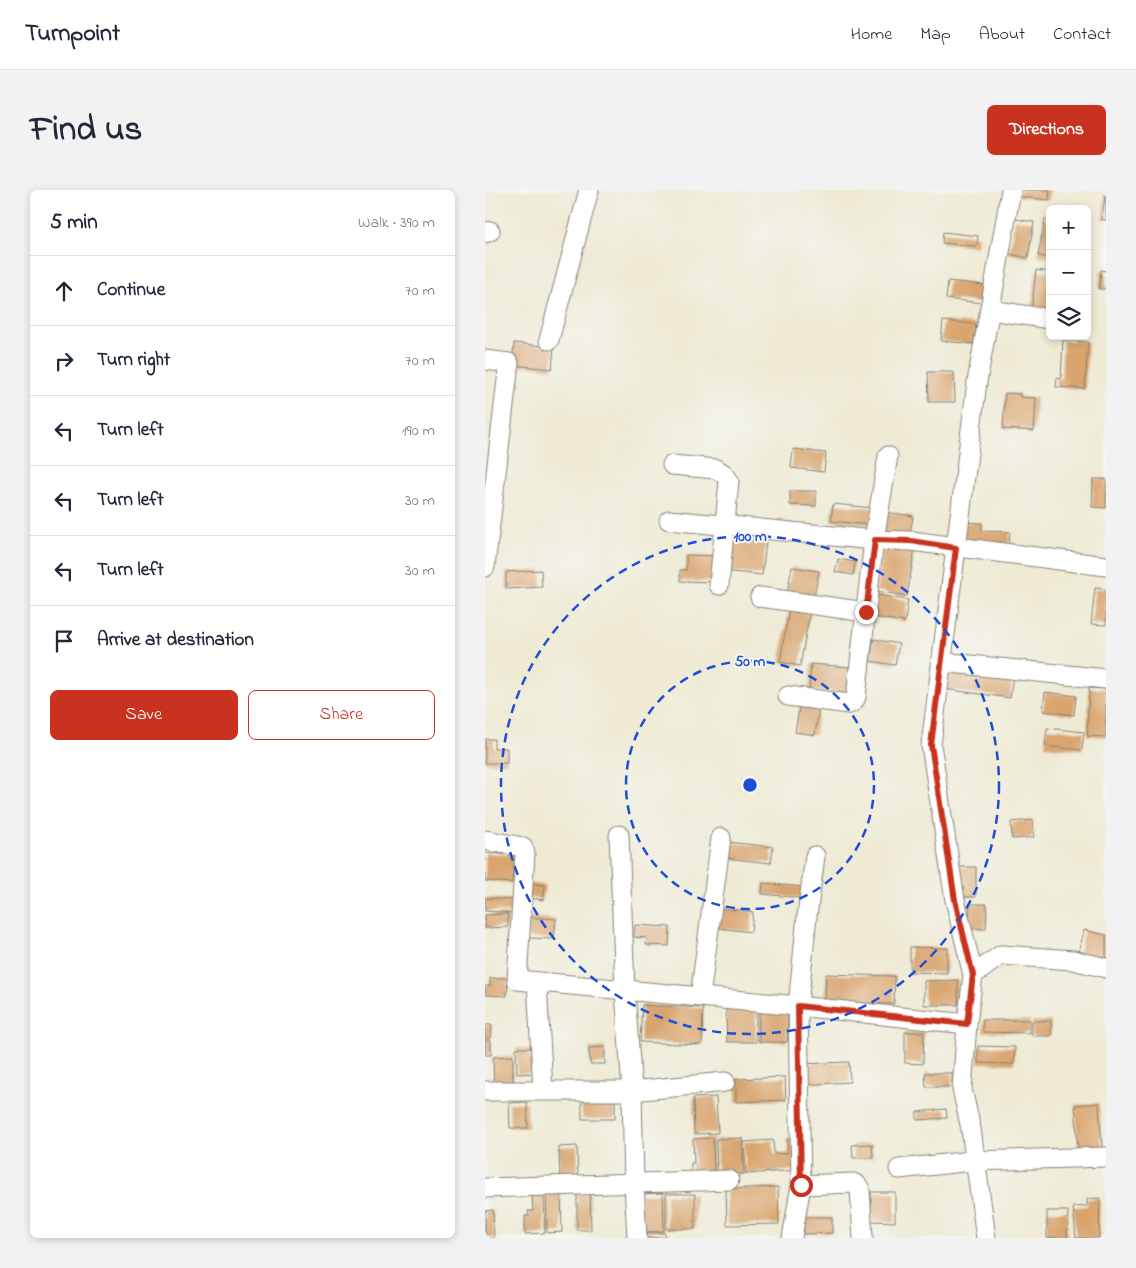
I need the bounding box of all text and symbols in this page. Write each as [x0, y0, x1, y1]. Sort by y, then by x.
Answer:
text: Turnpoint [25, 17, 120, 52]
text: Home [851, 22, 892, 48]
text: Map [920, 22, 951, 48]
text: About [979, 22, 1025, 48]
text: Contact [1053, 22, 1111, 48]
text: Find us [30, 105, 142, 156]
button: Directions [987, 105, 1106, 155]
map controls [1046, 205, 1091, 340]
button: + [1046, 205, 1091, 250]
text: 5 min [50, 208, 98, 238]
text: Walk · 390 m [358, 211, 435, 235]
button: − [1046, 250, 1091, 295]
icon: ahead [50, 277, 78, 305]
text: Continue [97, 277, 165, 304]
text: 70 m [405, 279, 435, 303]
button: layers [1046, 295, 1091, 340]
icon: right [50, 347, 78, 375]
text: Turn right [97, 347, 170, 374]
text: 70 m [405, 349, 435, 373]
icon: left [50, 417, 78, 445]
text: Turn left [97, 417, 164, 444]
text: 190 m [402, 419, 435, 443]
icon: left [50, 487, 78, 515]
text: Turn left [97, 487, 164, 514]
text: 30 m [405, 489, 435, 513]
text: 100 m [733, 526, 767, 548]
icon: left [50, 557, 78, 585]
text: Turn left [97, 557, 164, 584]
text: 30 m [405, 559, 435, 583]
route end [855, 601, 878, 624]
icon: arrive [50, 627, 78, 655]
text: Arrive at destination [97, 627, 254, 654]
text: 50 m [735, 651, 766, 673]
button: Save [50, 690, 238, 740]
button: Share [248, 690, 435, 740]
centre of rings [741, 776, 759, 794]
route start [790, 1174, 813, 1197]

